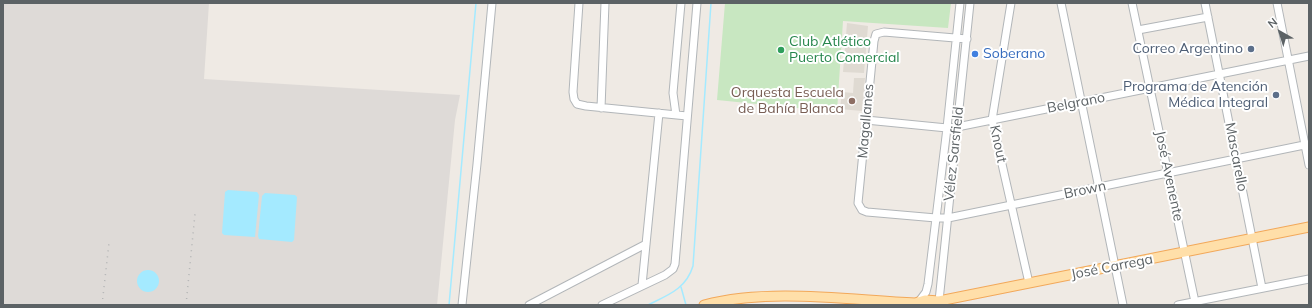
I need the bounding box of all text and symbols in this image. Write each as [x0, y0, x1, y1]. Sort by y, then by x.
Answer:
north arrow [1260, 12, 1300, 52]
text: N [1265, 15, 1280, 31]
place label: Club Atlético Puerto Comercial [789, 34, 900, 66]
place label: Correo Argentino [1133, 41, 1243, 57]
marker: Correo Argentino [1246, 44, 1256, 54]
marker: Club Atlético Puerto Comercial [776, 45, 786, 55]
place label: Soberano [983, 46, 1045, 62]
marker: Soberano [970, 49, 980, 59]
place label: Programa de Atención Médica Integral [1123, 79, 1268, 112]
street label: Magallanes [854, 83, 878, 159]
place label: Orquesta Escuela de Bahía Blanca [731, 85, 844, 118]
street label: Belgrano [1046, 89, 1106, 117]
marker: Programa de Atención Médica Integral [1271, 90, 1281, 100]
marker: Orquesta Escuela de Bahía Blanca [847, 96, 857, 106]
street label: Vélez Sarsfield [941, 106, 967, 202]
street label: Mascarello [1221, 121, 1251, 193]
street label: Knout [986, 124, 1010, 164]
street label: José Avenente [1151, 129, 1187, 223]
street label: Brown [1062, 177, 1108, 203]
street label: José Carrega [1070, 251, 1154, 283]

